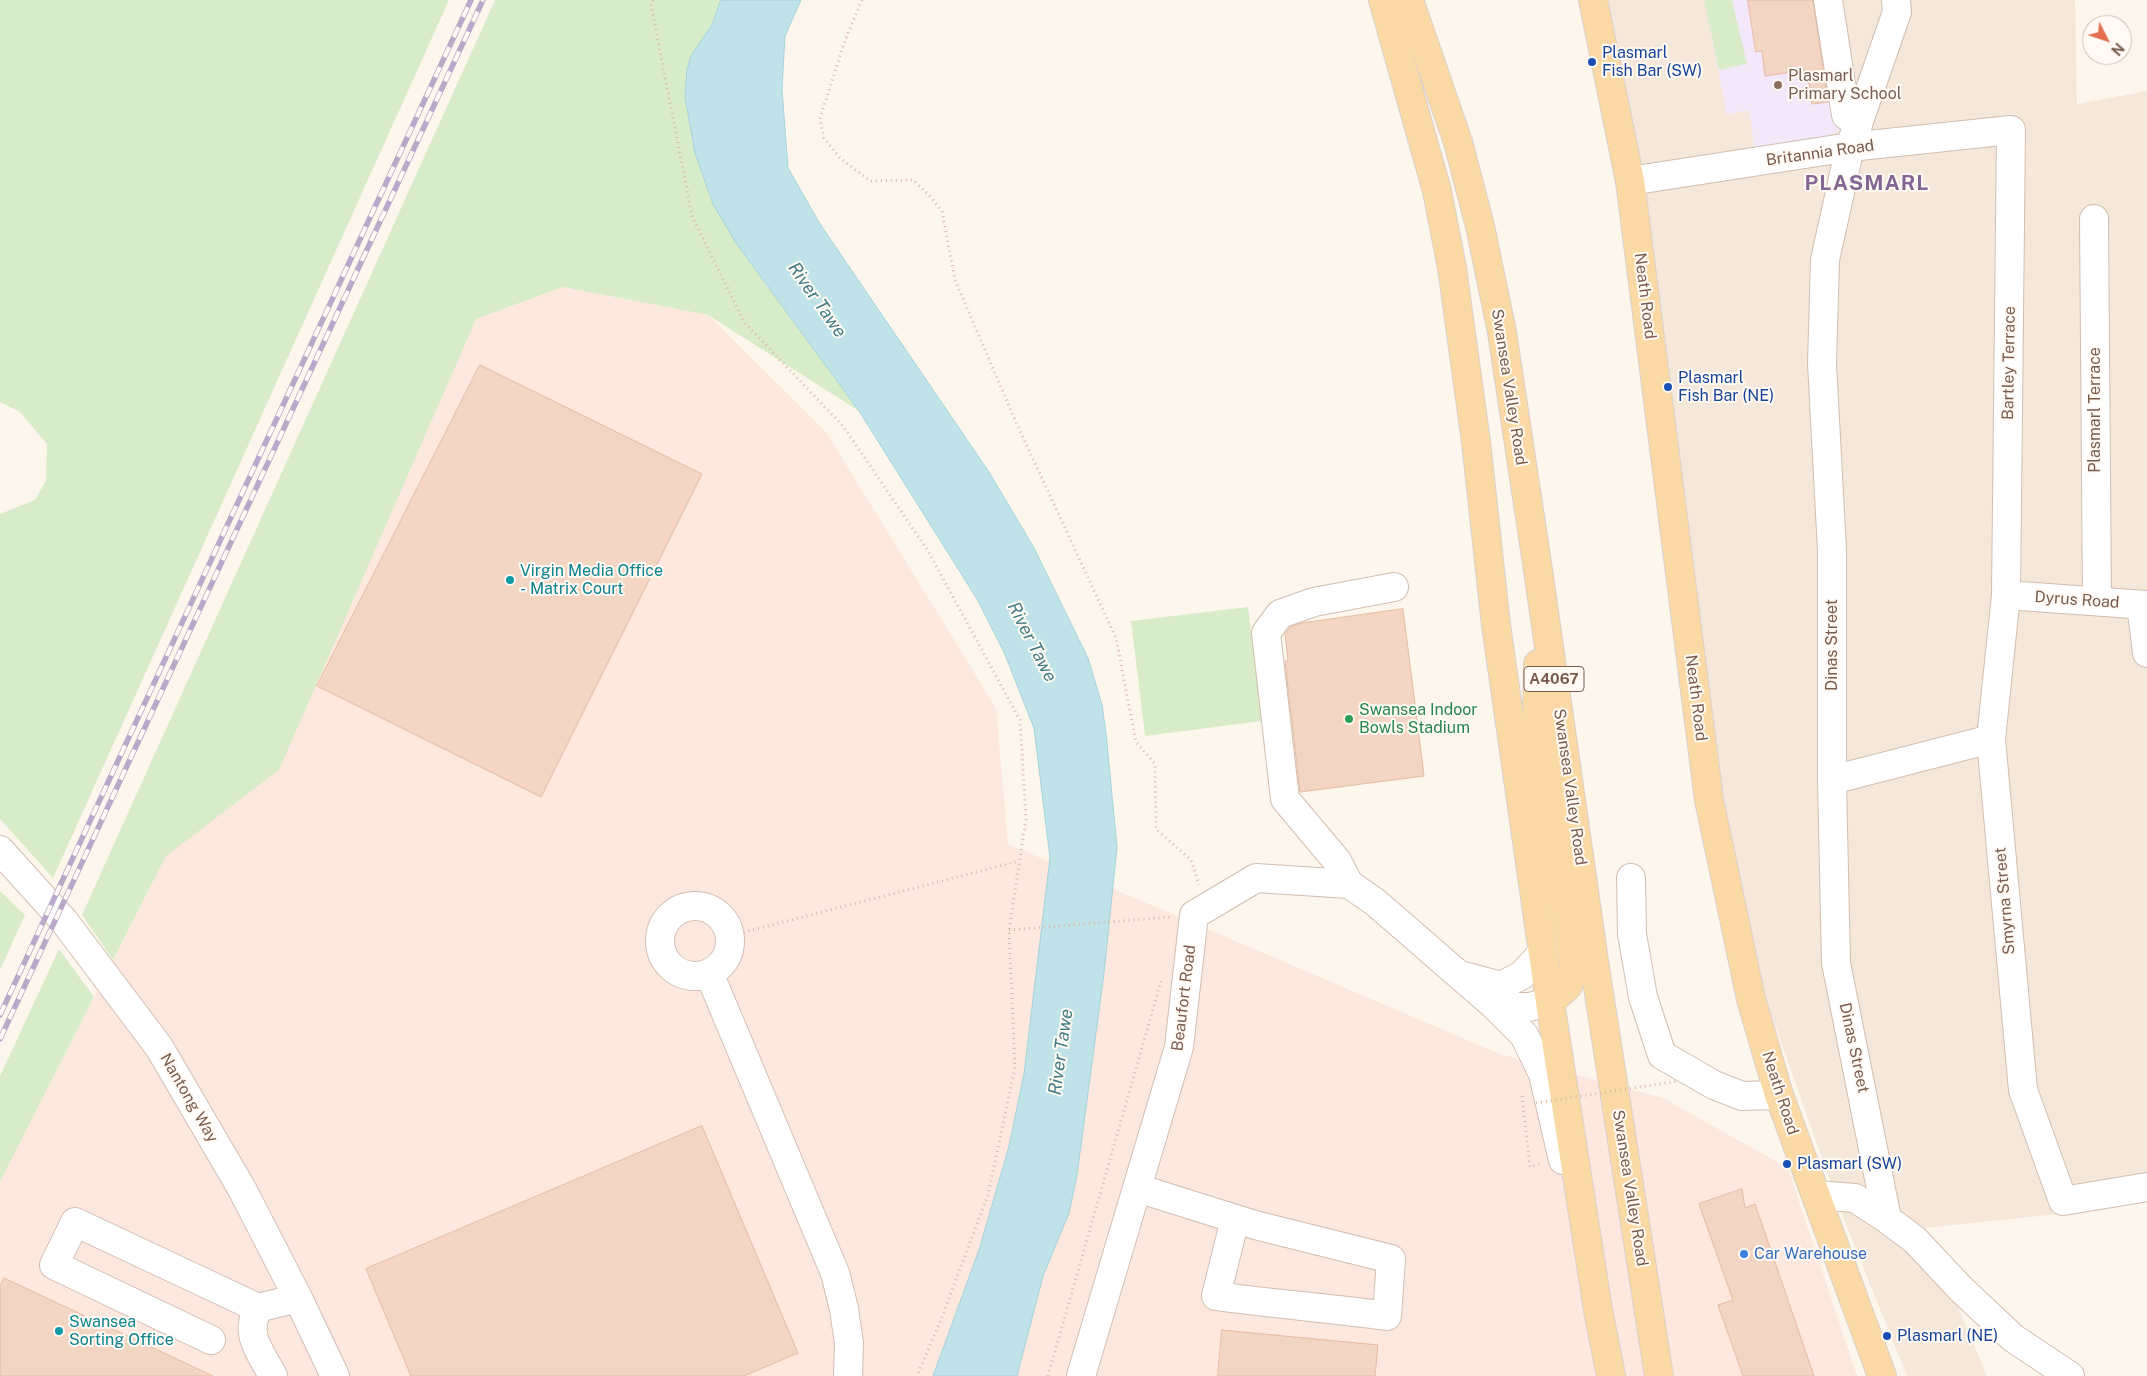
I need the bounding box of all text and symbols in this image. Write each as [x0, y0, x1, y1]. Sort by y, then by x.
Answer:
north arrow [2082, 15, 2132, 65]
text: N [2108, 40, 2127, 59]
place label: Plasmarl Fish Bar (SW) [1602, 43, 1702, 81]
marker: Plasmarl Fish Bar (SW) [1586, 56, 1598, 68]
place label: Plasmarl Primary School [1788, 66, 1902, 104]
marker: Plasmarl Primary School [1772, 79, 1784, 91]
street label: Britannia Road [1765, 136, 1875, 170]
district label: PLASMARL [1804, 171, 1930, 197]
street label: Neath Road [1630, 252, 1660, 340]
water label: River Tawe [783, 258, 851, 342]
street label: Bartley Terrace [1998, 306, 2020, 420]
street label: Swansea Valley Road [1487, 307, 1531, 467]
street label: Plasmarl Terrace [2085, 347, 2105, 473]
place label: Plasmarl Fish Bar (NE) [1678, 368, 1774, 406]
marker: Plasmarl Fish Bar (NE) [1662, 381, 1674, 393]
place label: Virgin Media Office - Matrix Court [520, 561, 663, 599]
marker: Virgin Media Office - Matrix Court [504, 574, 516, 586]
street label: Dyrus Road [2034, 587, 2120, 613]
water label: River Tawe [1003, 598, 1061, 686]
street label: Dinas Street [1822, 599, 1842, 691]
street label: Neath Road [1681, 654, 1711, 742]
road number: A4067 [1524, 666, 1584, 692]
place label: Swansea Indoor Bowls Stadium [1359, 700, 1478, 738]
street label: Swansea Valley Road [1549, 707, 1591, 867]
marker: Swansea Indoor Bowls Stadium [1343, 713, 1355, 725]
street label: Smyrna Street [1991, 846, 2019, 956]
street label: Beaufort Road [1168, 944, 1200, 1052]
street label: Dinas Street [1835, 1001, 1873, 1095]
water label: River Tawe [1044, 1007, 1078, 1097]
street label: Neath Road [1757, 1049, 1803, 1137]
street label: Nantong Way [156, 1050, 222, 1146]
street label: Swansea Valley Road [1608, 1108, 1652, 1268]
place label: Plasmarl (SW) [1797, 1154, 1902, 1174]
marker: Plasmarl (SW) [1781, 1158, 1793, 1170]
place label: Car Warehouse [1754, 1244, 1867, 1264]
marker: Car Warehouse [1738, 1248, 1750, 1260]
place label: Swansea Sorting Office [69, 1312, 174, 1350]
marker: Swansea Sorting Office [53, 1325, 65, 1337]
place label: Plasmarl (NE) [1897, 1326, 1998, 1346]
marker: Plasmarl (NE) [1881, 1330, 1893, 1342]

